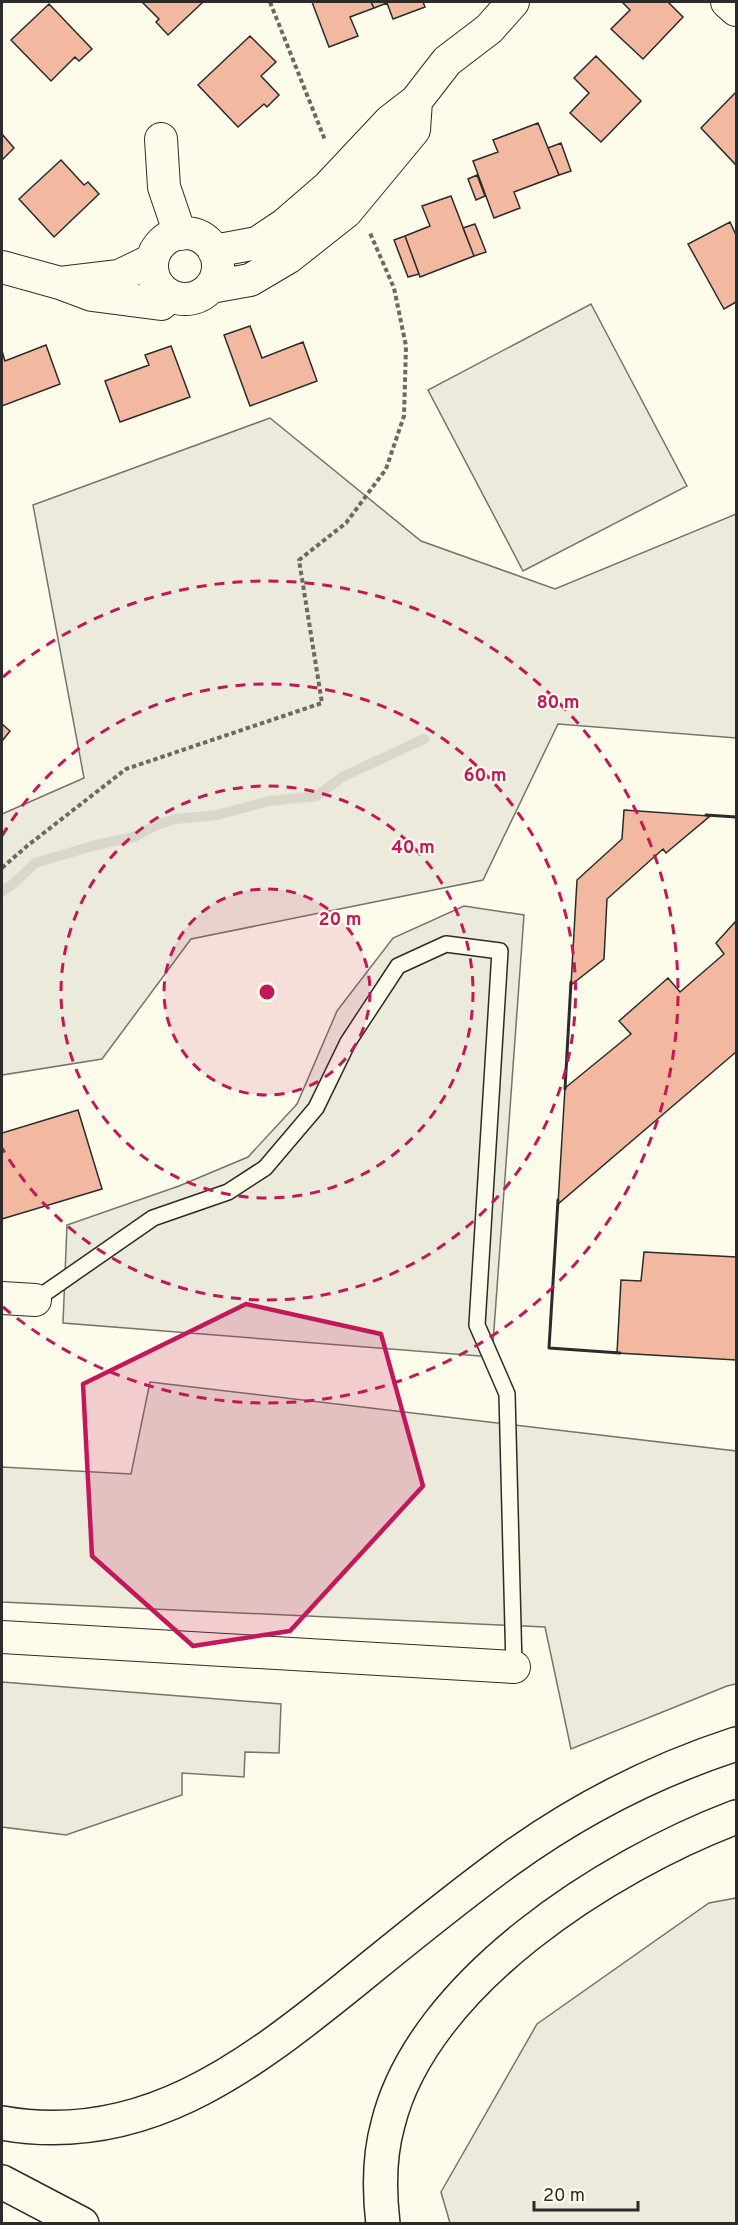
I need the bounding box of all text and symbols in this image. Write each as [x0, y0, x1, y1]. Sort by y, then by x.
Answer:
text: 80 m [536, 692, 580, 715]
text: 60 m [463, 765, 507, 788]
text: 40 m [391, 837, 435, 860]
text: 20 m [318, 909, 362, 932]
centre of rings [257, 982, 277, 1002]
scale bar [534, 2174, 638, 2212]
text: 20 m [543, 2185, 585, 2208]

